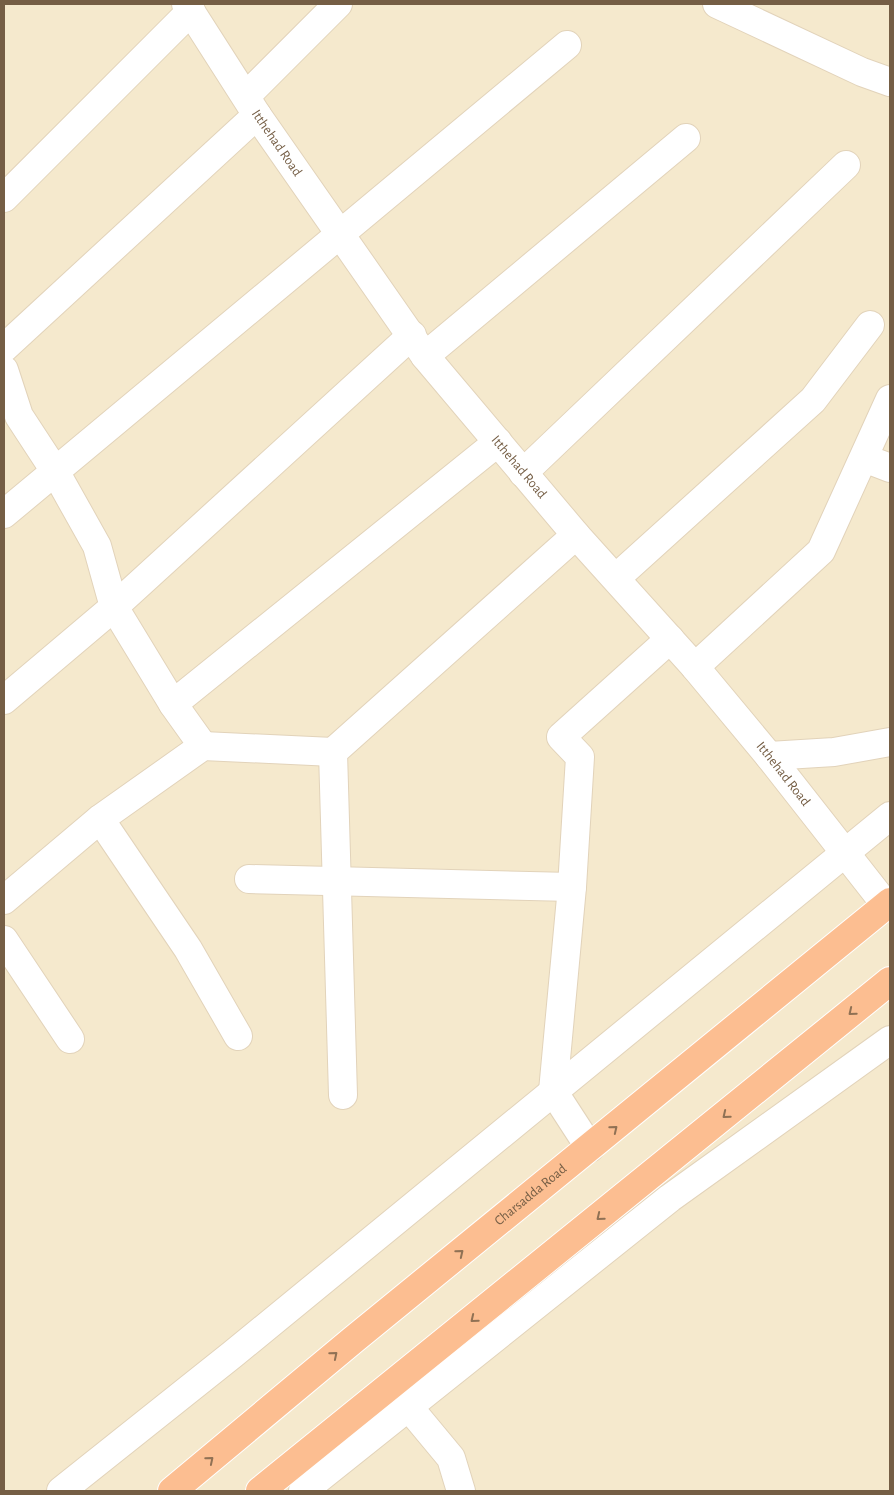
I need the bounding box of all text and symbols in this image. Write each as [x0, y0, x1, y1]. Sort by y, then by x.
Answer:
street label: Itthehad Road [249, 107, 304, 179]
street label: Itthehad Road [488, 433, 549, 501]
street label: Itthehad Road [753, 739, 813, 809]
one-way arrow [849, 1007, 858, 1016]
one-way arrow [723, 1109, 732, 1118]
one-way arrow [608, 1125, 617, 1134]
street label: Charsadda Road [492, 1162, 569, 1228]
one-way arrow [597, 1212, 606, 1221]
one-way arrow [454, 1250, 463, 1258]
one-way arrow [471, 1314, 480, 1322]
one-way arrow [328, 1353, 337, 1361]
one-way arrow [204, 1457, 213, 1466]

